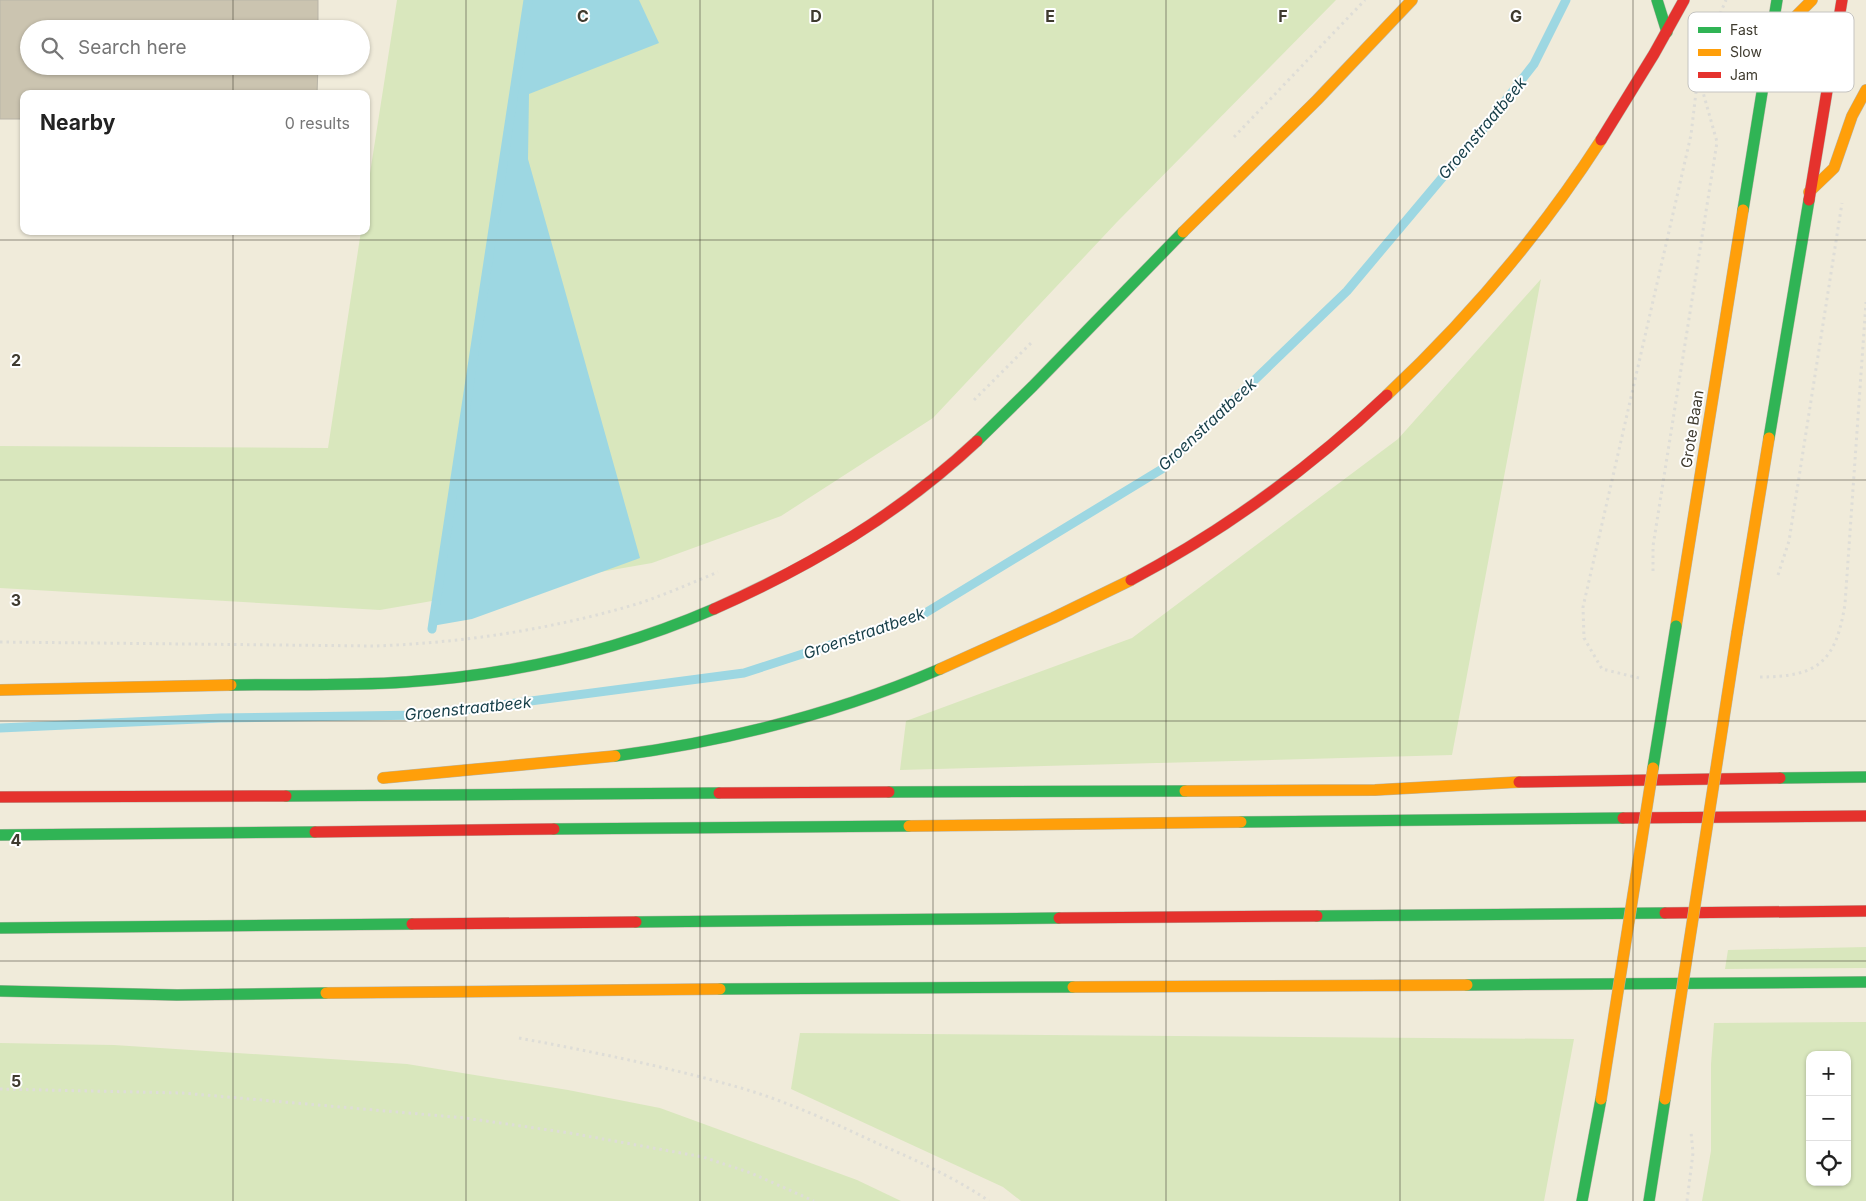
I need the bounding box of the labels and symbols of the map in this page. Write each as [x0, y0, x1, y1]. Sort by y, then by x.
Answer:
text: C [577, 6, 589, 26]
text: D [810, 6, 822, 26]
text: E [1045, 6, 1055, 26]
text: F [1278, 6, 1288, 26]
text: G [1510, 6, 1522, 26]
legend [1688, 12, 1854, 92]
text: Fast [1730, 21, 1758, 38]
text: Slow [1730, 43, 1762, 60]
text: Jam [1730, 66, 1758, 83]
water label: Groenstraatbeek [1433, 73, 1531, 183]
text: 2 [11, 350, 21, 370]
water label: Groenstraatbeek [1154, 373, 1261, 475]
street label: Grote Baan [1676, 389, 1708, 469]
text: 3 [11, 590, 21, 610]
water label: Groenstraatbeek [801, 603, 928, 663]
water label: Groenstraatbeek [404, 691, 533, 725]
text: 4 [11, 830, 22, 850]
text: 5 [11, 1071, 21, 1091]

